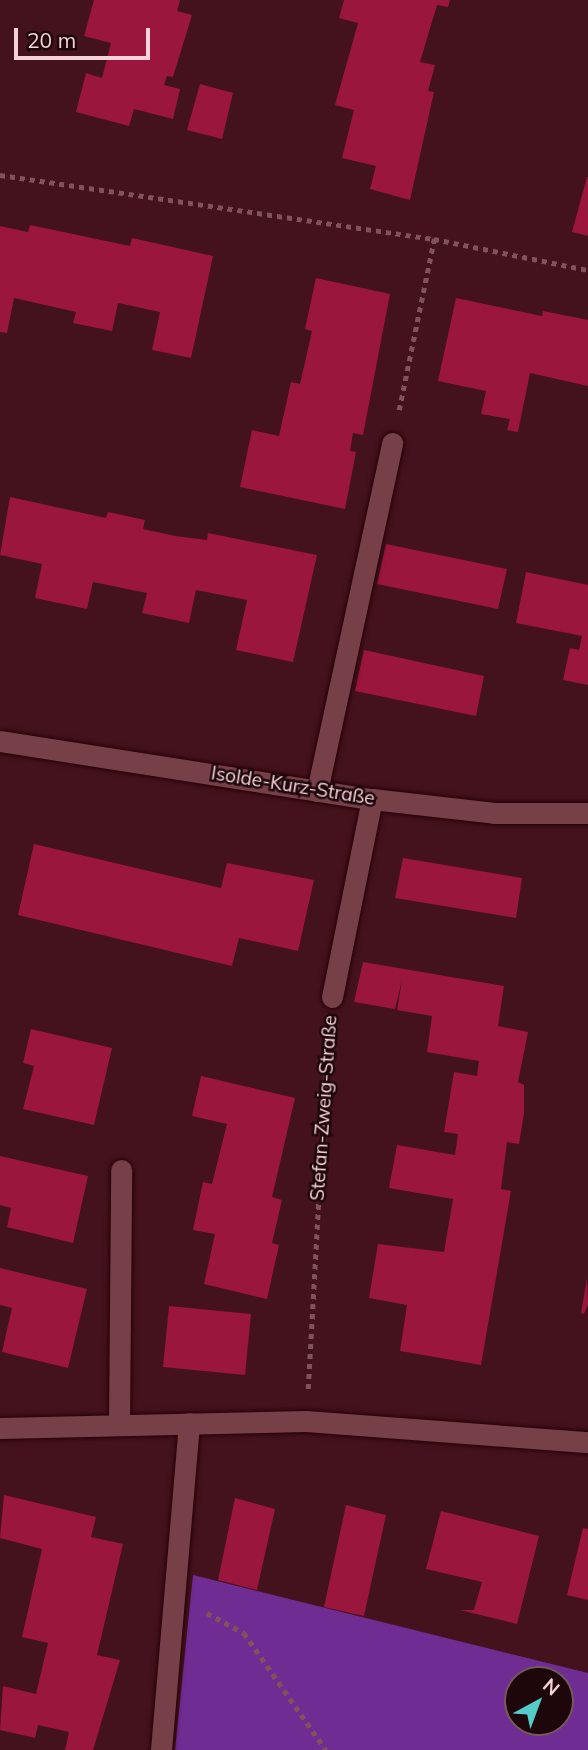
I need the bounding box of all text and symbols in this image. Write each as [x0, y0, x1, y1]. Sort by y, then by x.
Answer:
scale bar [18, 14, 154, 58]
text: 20 m [27, 27, 76, 53]
street label: Isolde-Kurz-Straße [210, 762, 376, 810]
street label: Stefan-Zweig-Straße [306, 1014, 342, 1202]
north arrow [504, 1666, 574, 1736]
text: N [538, 1673, 565, 1700]

